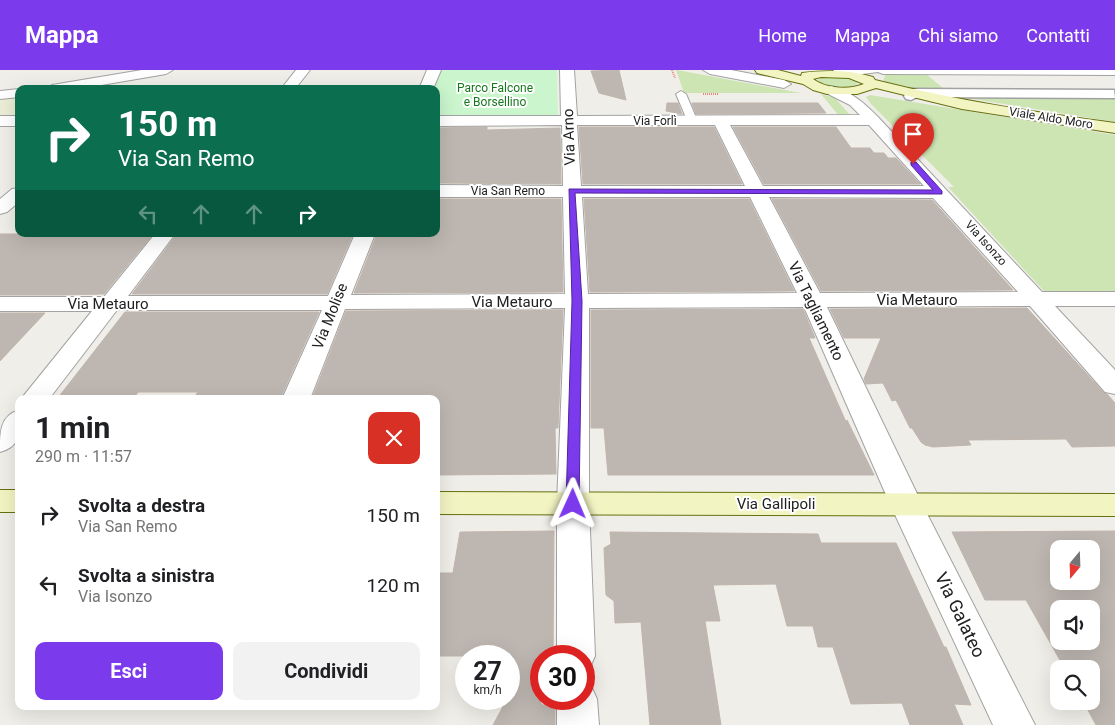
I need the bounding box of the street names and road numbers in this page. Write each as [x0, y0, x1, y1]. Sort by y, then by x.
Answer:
street label: Viale Aldo Moro [1008, 104, 1094, 132]
street label: Via Arno [559, 108, 579, 166]
street label: Via Forlì [633, 114, 677, 128]
street label: Via San Remo [471, 184, 545, 198]
street label: Via Isonzo [962, 218, 1010, 268]
street label: Via Tagliamento [784, 259, 848, 363]
street label: Via Molise [309, 280, 351, 352]
street label: Via Metauro [877, 291, 957, 309]
street label: Via Metauro [472, 293, 552, 311]
street label: Via Metauro [68, 295, 148, 313]
street label: Via Gallipoli [737, 495, 815, 513]
street label: Via Galateo [931, 569, 990, 661]

